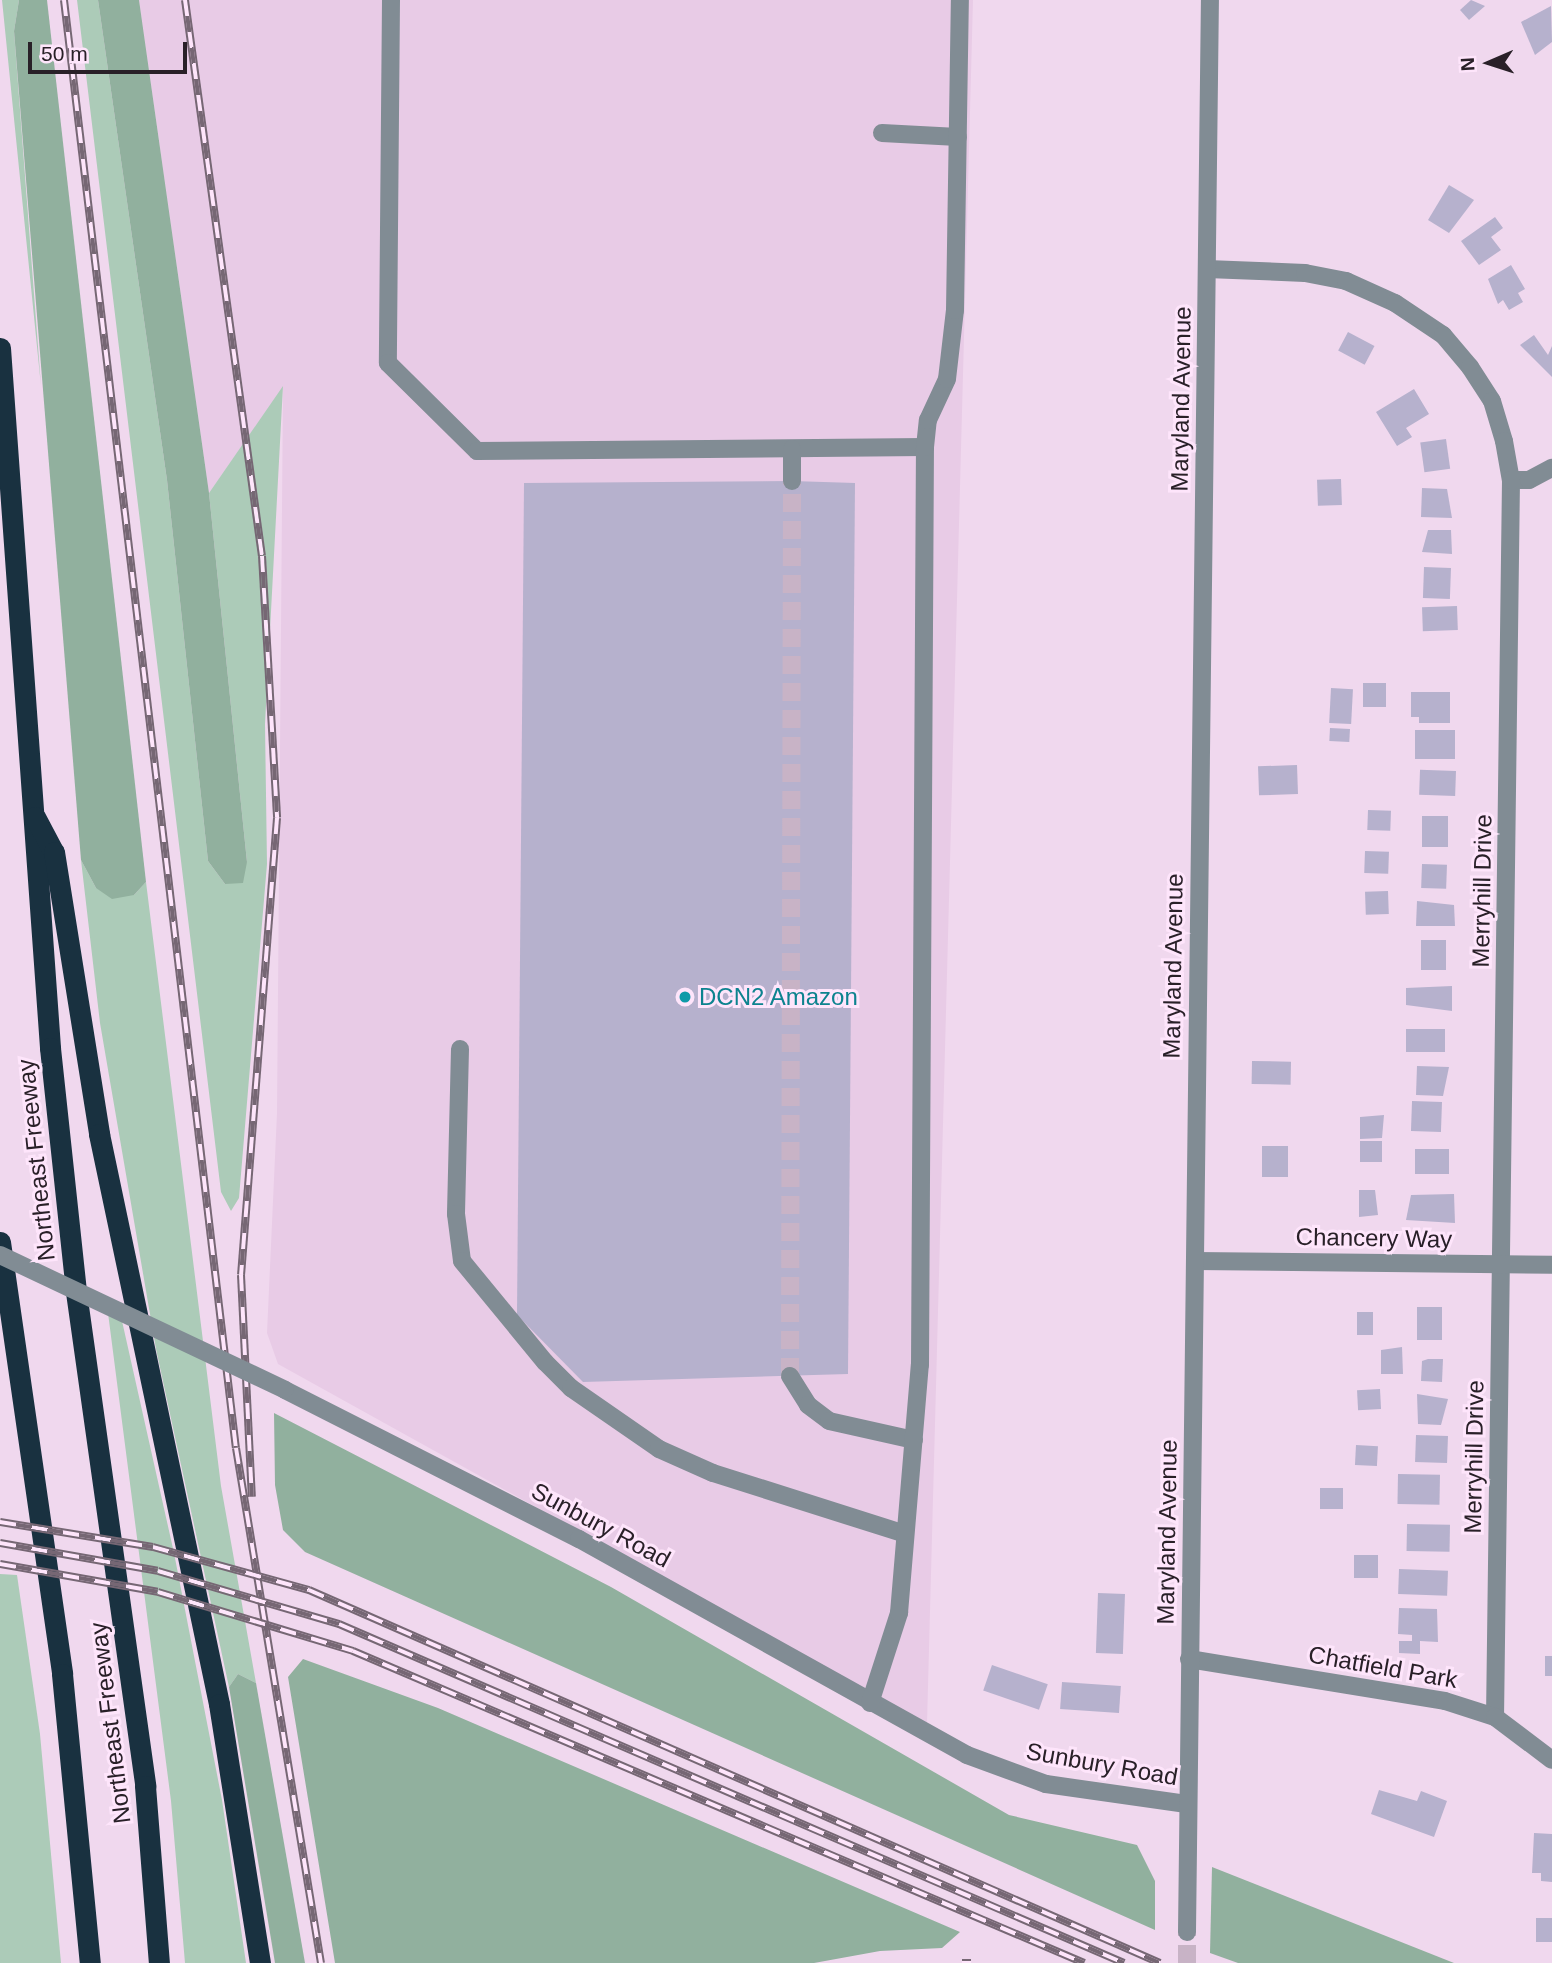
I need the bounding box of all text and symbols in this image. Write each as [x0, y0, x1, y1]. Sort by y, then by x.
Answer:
scale bar [32, 28, 191, 72]
north arrow [1454, 28, 1524, 98]
text: 50 m [41, 42, 88, 65]
text: N [1457, 57, 1478, 72]
street label: Maryland Avenue [1165, 306, 1197, 492]
street label: Merryhill Drive [1466, 814, 1498, 968]
street label: Maryland Avenue [1157, 873, 1189, 1059]
place label: DCN2 Amazon [699, 983, 859, 1011]
marker: DCN2 Amazon [677, 989, 693, 1005]
street label: Northeast Freeway [11, 1058, 61, 1262]
street label: Chancery Way [1296, 1222, 1452, 1254]
street label: Merryhill Drive [1458, 1380, 1490, 1534]
street label: Maryland Avenue [1151, 1439, 1183, 1625]
street label: Sunbury Road [527, 1476, 675, 1574]
street label: Northeast Freeway [83, 1621, 137, 1825]
street label: Chatfield Park [1306, 1640, 1460, 1694]
street label: Sunbury Road [1024, 1736, 1180, 1792]

